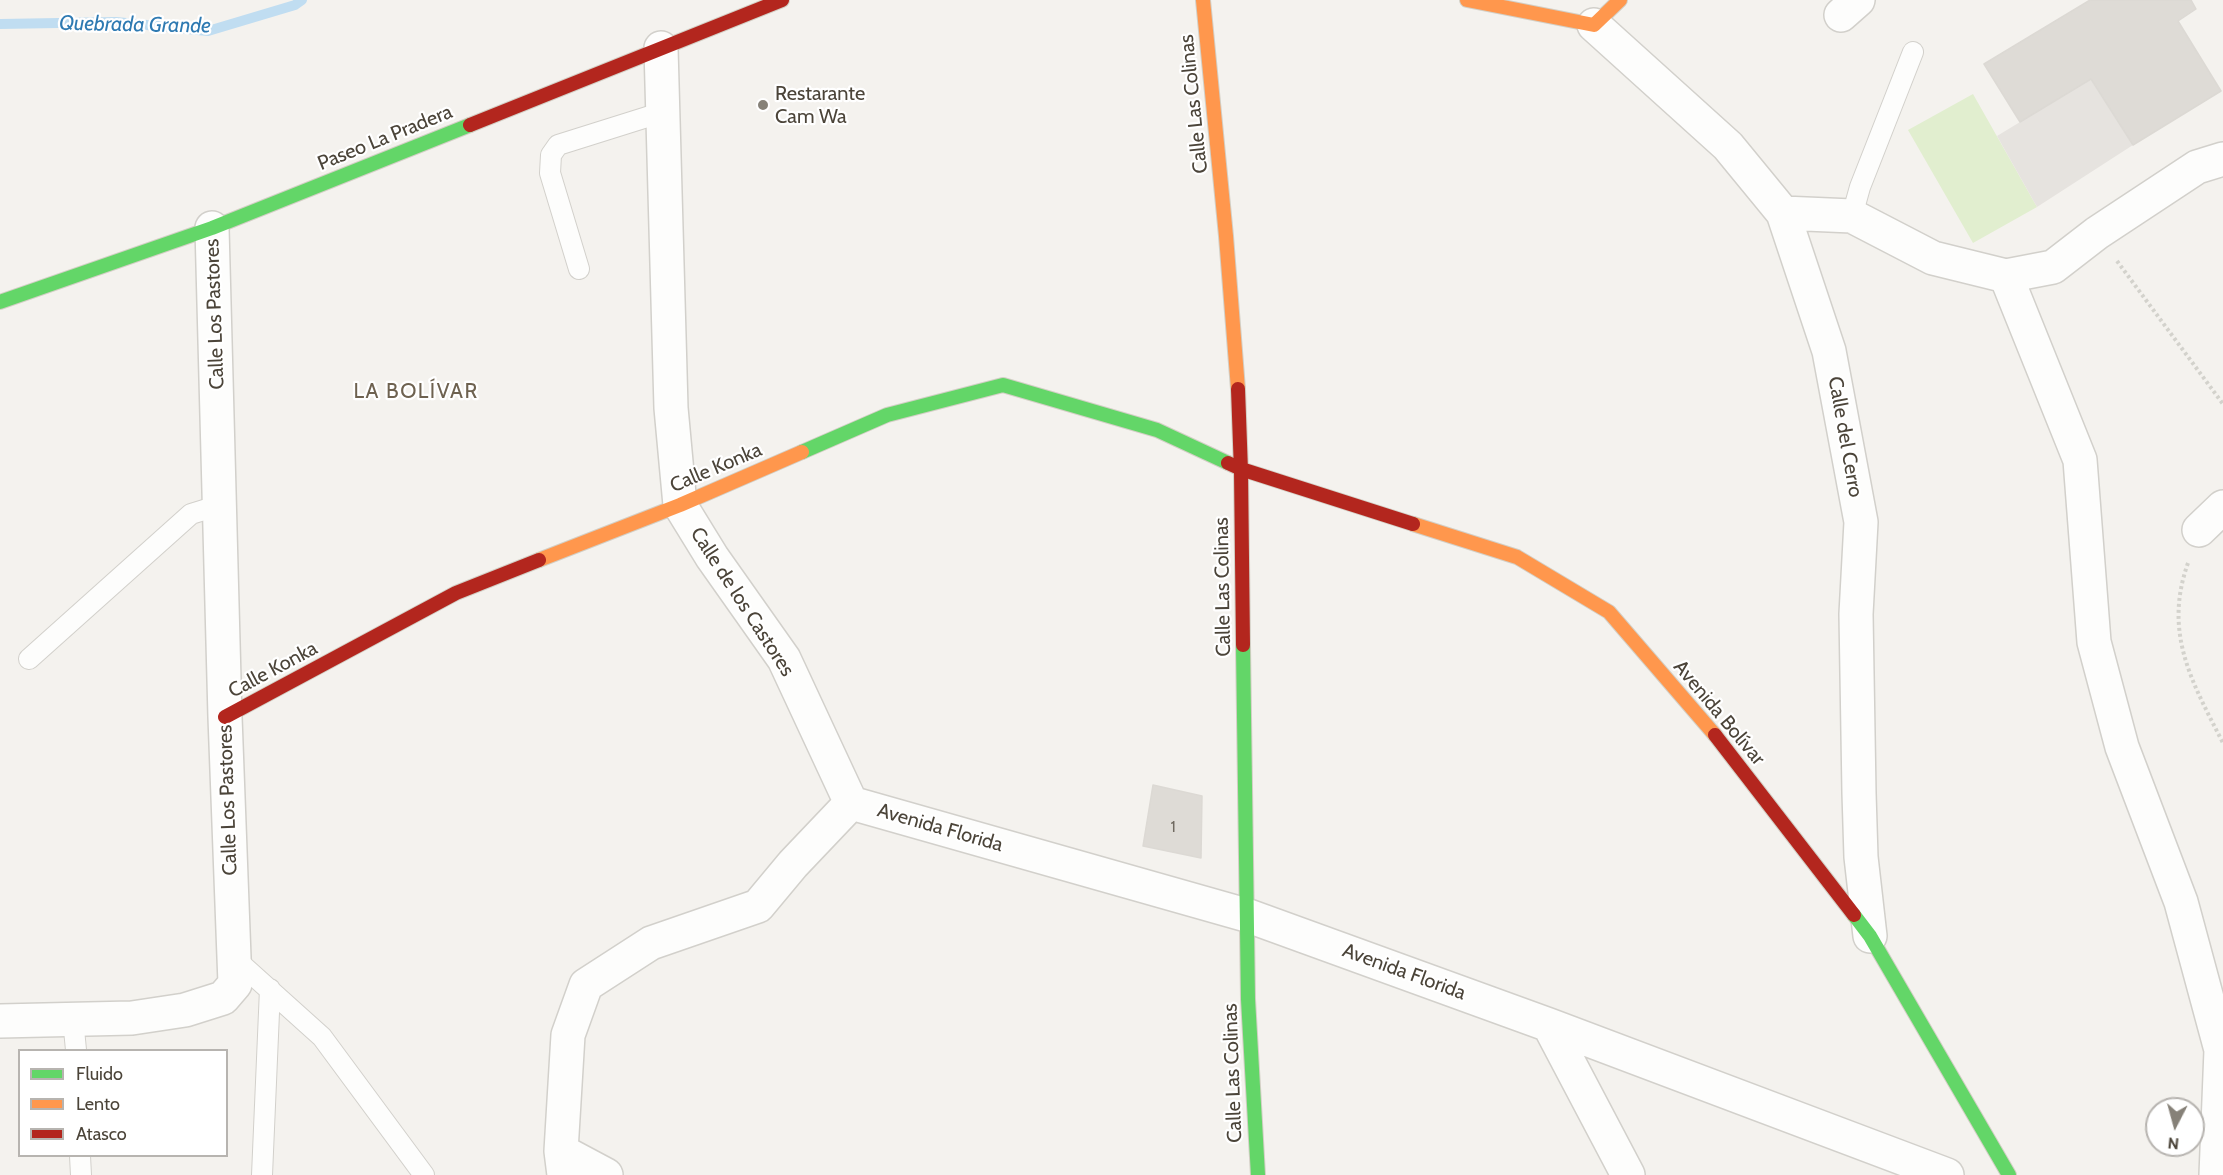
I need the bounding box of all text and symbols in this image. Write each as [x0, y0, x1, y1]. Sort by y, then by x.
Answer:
water label: Quebrada Grande [59, 11, 211, 39]
street label: Calle Las Colinas [1175, 33, 1213, 175]
place label: Restarante Cam Wa [775, 82, 865, 129]
marker: Restarante Cam Wa [756, 98, 770, 112]
street label: Paseo La Pradera [314, 100, 456, 176]
street label: Calle Los Pastores [200, 238, 230, 390]
street label: Calle del Cerro [1823, 375, 1867, 499]
district label: LA BOLÍVAR [353, 379, 479, 405]
street label: Calle Konka [667, 438, 765, 498]
street label: Calle Las Colinas [1210, 517, 1236, 657]
street label: Calle de los Castores [685, 523, 799, 681]
street label: Calle Konka [224, 637, 322, 703]
street label: Avenida Bolívar [1668, 656, 1770, 770]
street label: Calle Los Pastores [213, 724, 243, 876]
street label: Avenida Florida [874, 799, 1006, 857]
house number: 1 [1170, 817, 1176, 837]
street label: Avenida Florida [1339, 939, 1469, 1005]
street label: Calle Las Colinas [1219, 1003, 1247, 1143]
legend [18, 1049, 228, 1157]
text: Fluido [76, 1063, 123, 1085]
text: Lento [76, 1093, 120, 1115]
north arrow [2145, 1097, 2205, 1157]
text: Atasco [76, 1123, 127, 1145]
text: N [2167, 1133, 2180, 1153]

